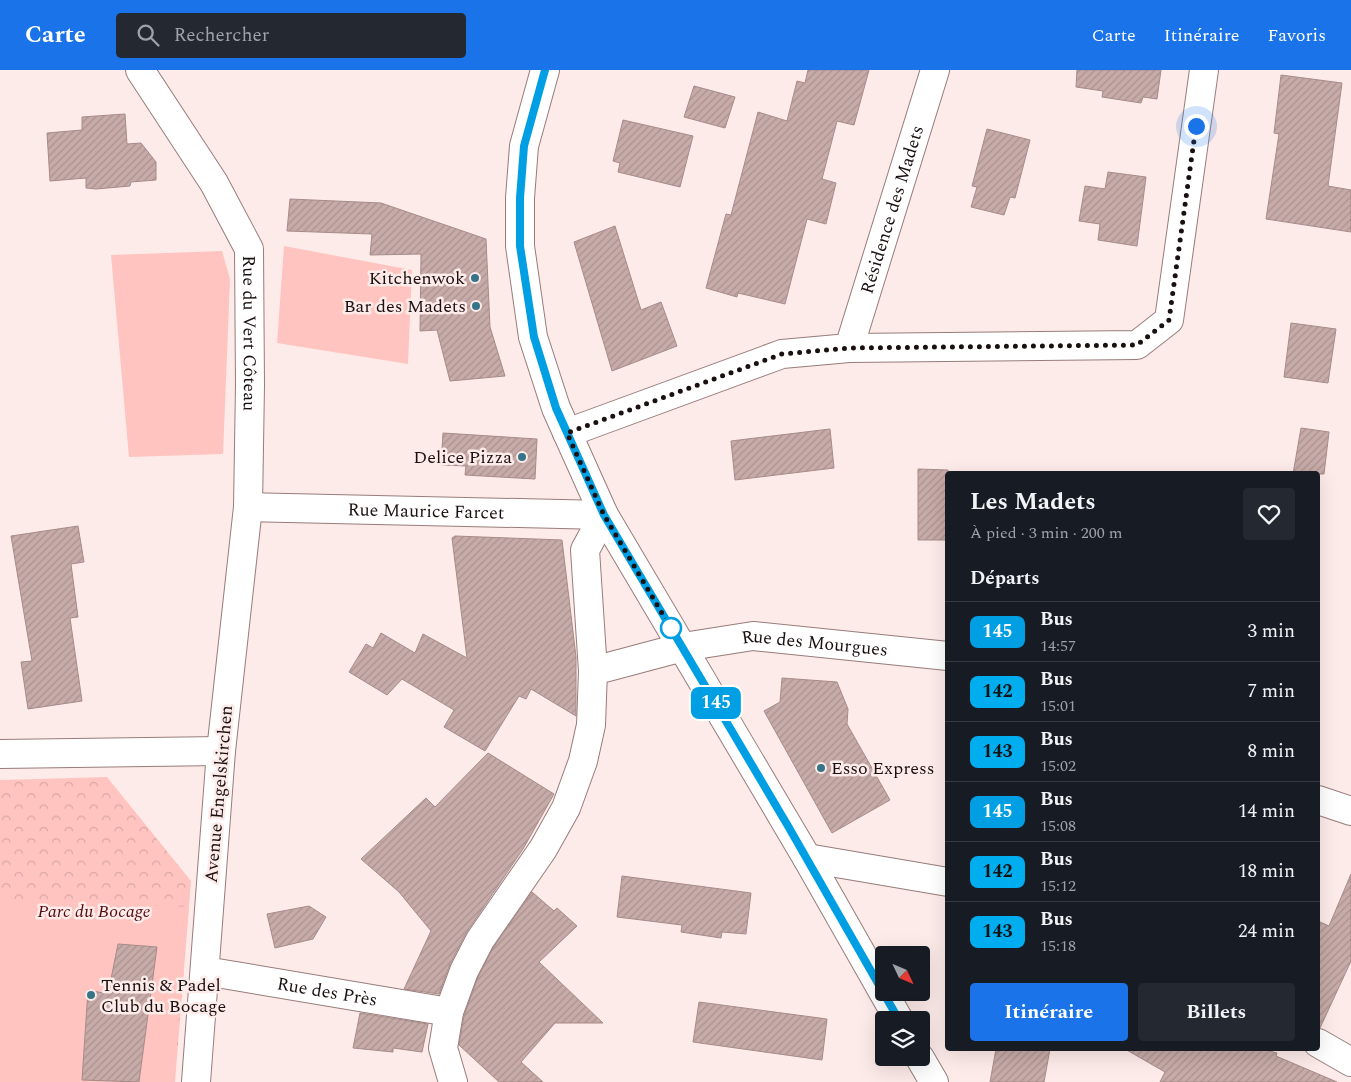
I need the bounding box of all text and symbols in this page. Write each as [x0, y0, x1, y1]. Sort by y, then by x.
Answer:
search box [116, 13, 466, 58]
text: Carte [25, 17, 86, 53]
icon: search [134, 21, 162, 49]
text: Rechercher [174, 21, 269, 50]
text: Carte [1092, 22, 1136, 49]
text: Itinéraire [1164, 22, 1240, 49]
text: Favoris [1268, 22, 1326, 49]
your location [1184, 114, 1209, 139]
street label: Résidence des Madets [853, 122, 931, 297]
street label: Rue du Vert Côteau [236, 255, 264, 411]
place label: Kitchenwok [369, 265, 465, 292]
marker: Kitchenwok [469, 272, 481, 284]
place label: Bar des Madets [344, 293, 466, 320]
marker: Bar des Madets [470, 300, 482, 312]
place label: Delice Pizza [413, 444, 512, 471]
marker: Delice Pizza [516, 451, 528, 463]
text: Les Madets [970, 484, 1096, 520]
button: heart [1243, 488, 1295, 540]
street label: Rue Maurice Farcet [347, 496, 504, 526]
text: À pied · 3 min · 200 m [970, 521, 1123, 545]
text: Départs [970, 564, 1040, 593]
text: Bus [1040, 605, 1073, 634]
unlabelled marker [660, 617, 682, 639]
text: 3 min [1247, 617, 1295, 646]
text: 145 [982, 618, 1013, 645]
street label: Rue des Mourgues [740, 623, 889, 663]
text: 14:57 [1040, 634, 1076, 658]
text: Bus [1040, 665, 1073, 694]
text: 7 min [1247, 677, 1295, 706]
text: 142 [982, 678, 1013, 705]
line badge: 145 [687, 687, 745, 719]
text: 145 [701, 689, 731, 716]
text: 15:01 [1040, 694, 1076, 718]
street label: Avenue Engelskirchen [198, 704, 240, 884]
text: Bus [1040, 725, 1073, 754]
text: 8 min [1247, 737, 1295, 766]
text: 143 [982, 738, 1013, 765]
text: 15:02 [1040, 754, 1076, 778]
place label: Esso Express [831, 755, 934, 782]
marker: Esso Express [815, 762, 827, 774]
text: Bus [1040, 785, 1073, 814]
text: 14 min [1238, 797, 1295, 826]
text: 145 [982, 798, 1013, 825]
text: 15:08 [1040, 814, 1076, 838]
text: Bus [1040, 845, 1073, 874]
text: 18 min [1238, 857, 1295, 886]
text: 142 [982, 858, 1013, 885]
text: 15:12 [1040, 874, 1076, 898]
park label: Parc du Bocage [37, 898, 151, 925]
text: Bus [1040, 905, 1073, 934]
text: 24 min [1238, 917, 1295, 946]
text: 143 [982, 918, 1013, 945]
text: 15:18 [1040, 934, 1076, 958]
north arrow [875, 946, 930, 1001]
map controls [875, 946, 930, 1066]
street label: Rue des Près [275, 970, 379, 1013]
place label: Tennis & Padel Club du Bocage [101, 972, 226, 1020]
button: Itinéraire [970, 983, 1128, 1041]
button: Billets [1138, 983, 1295, 1041]
marker: Tennis & Padel Club du Bocage [85, 989, 97, 1001]
button: layers [875, 1011, 930, 1066]

